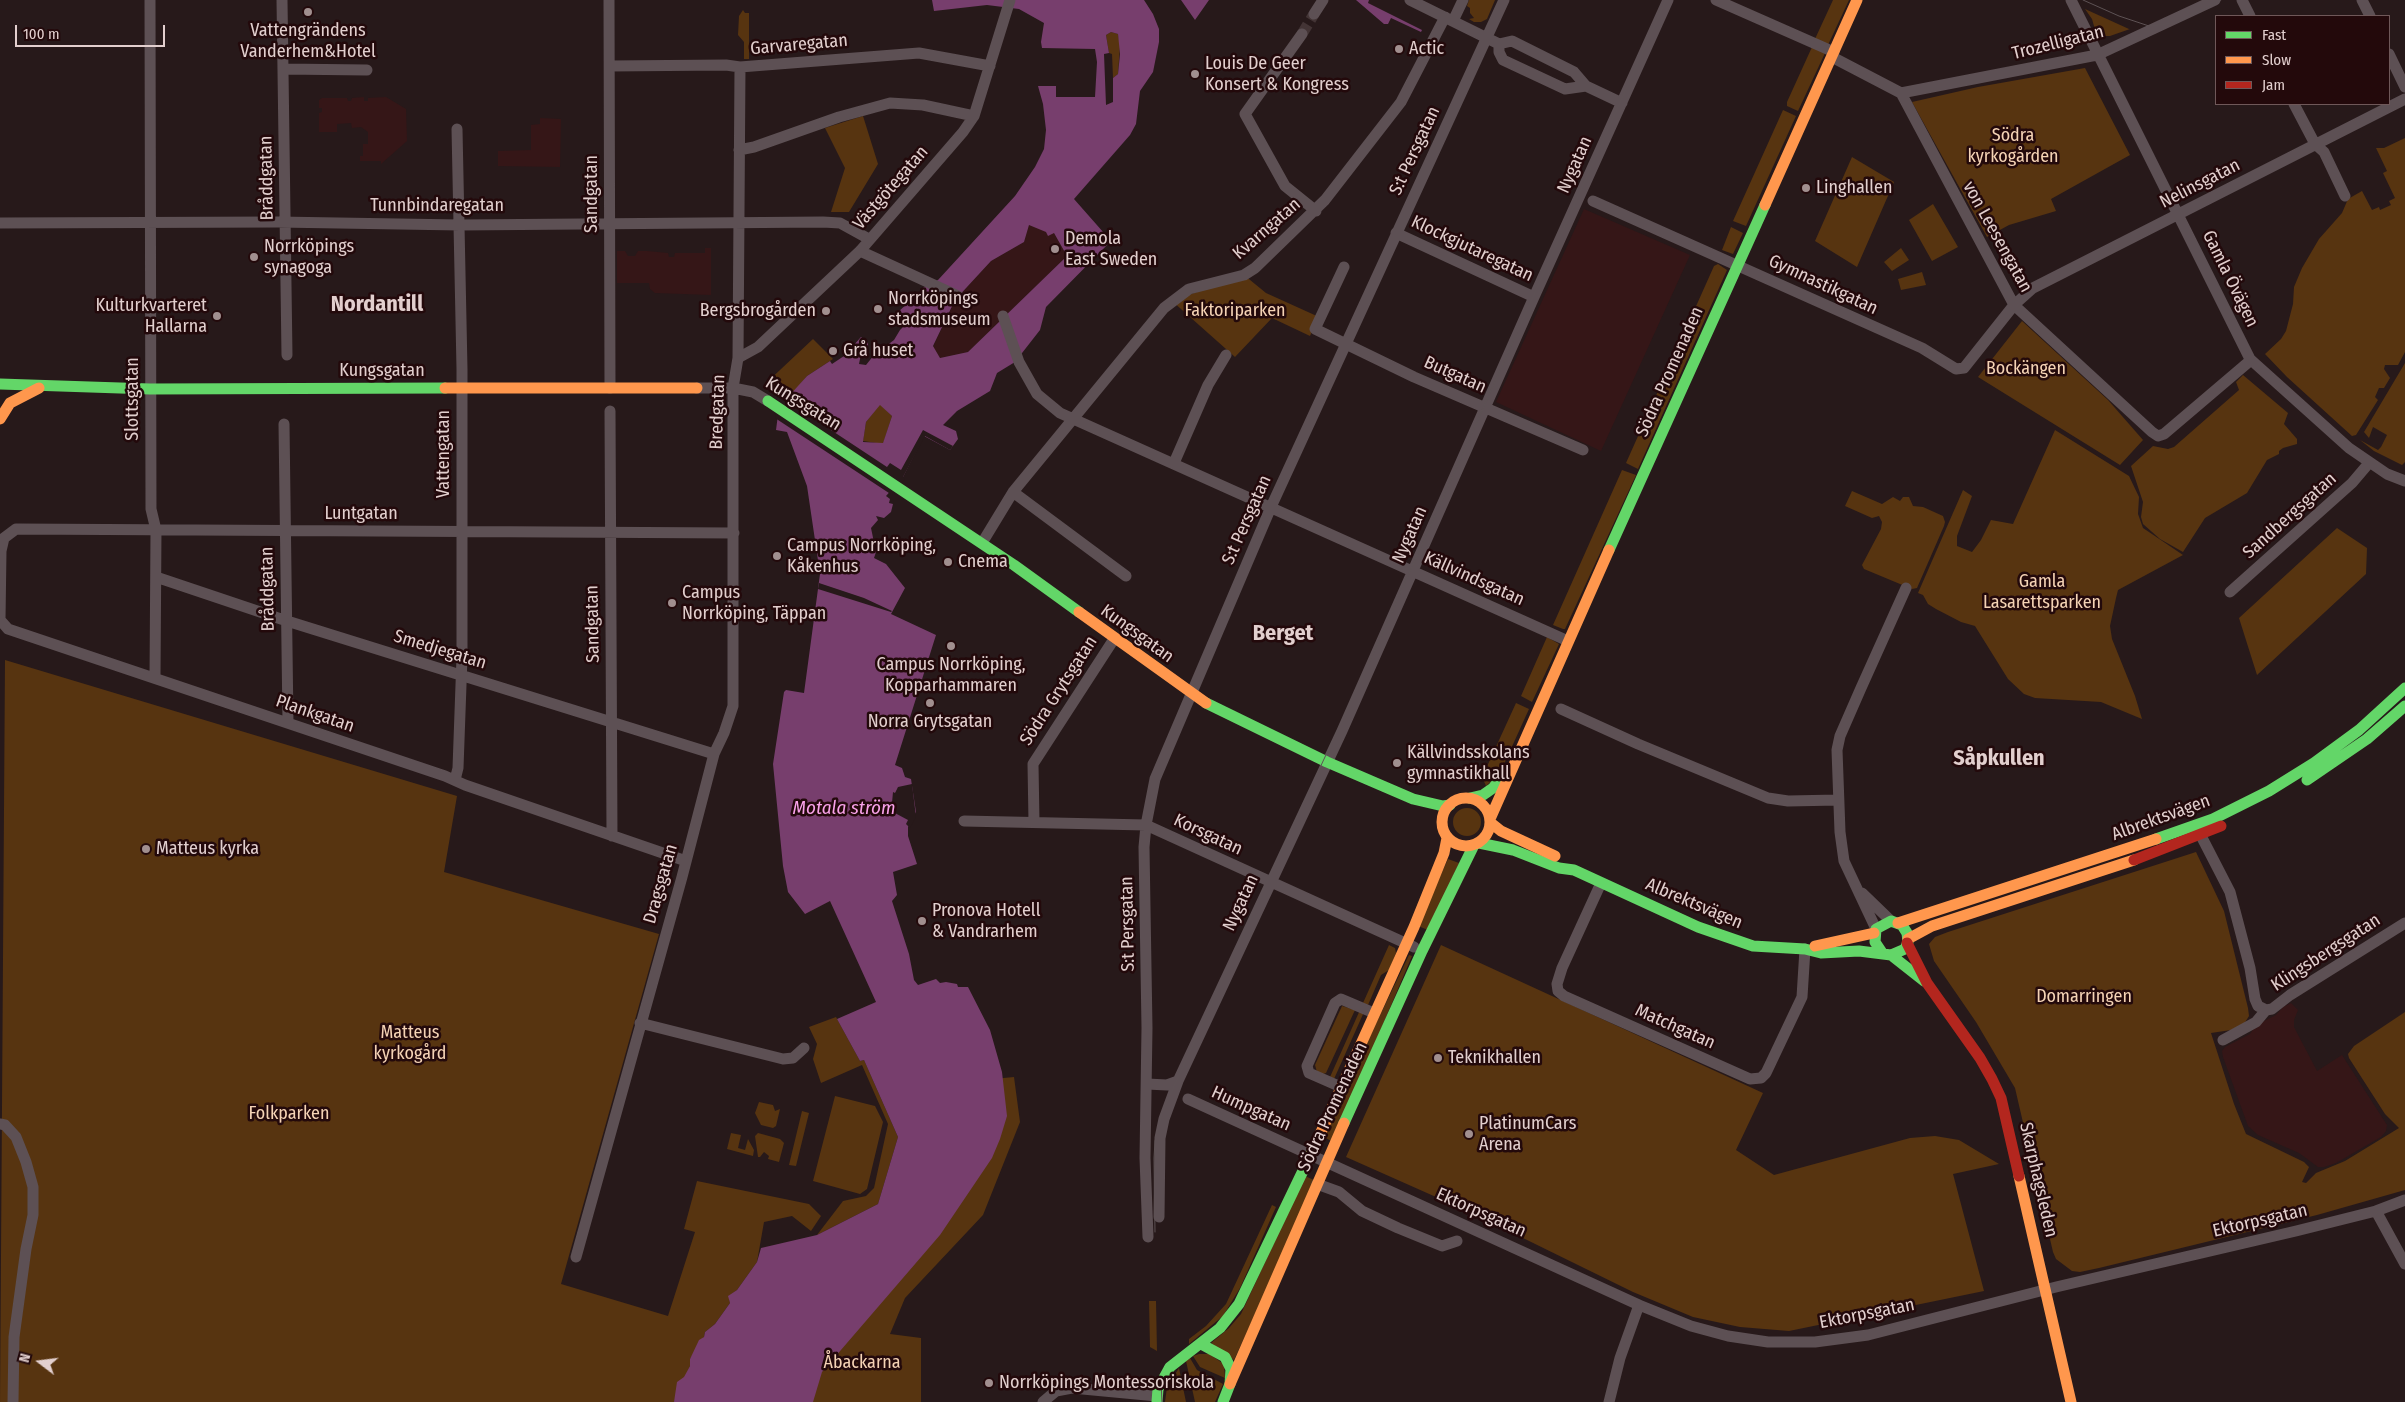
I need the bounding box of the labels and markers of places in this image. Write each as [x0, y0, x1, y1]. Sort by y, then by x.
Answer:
marker: Vattengrändens Vanderhem&Hotel [302, 6, 314, 18]
place label: Vattengrändens Vanderhem&Hotel [240, 20, 376, 62]
place label: Actic [1409, 38, 1444, 60]
marker: Actic [1393, 43, 1405, 55]
place label: Louis De Geer Konsert & Kongress [1205, 53, 1349, 96]
marker: Louis De Geer Konsert & Kongress [1189, 68, 1201, 80]
place label: Linghallen [1816, 177, 1892, 199]
marker: Linghallen [1800, 182, 1812, 194]
place label: Demola East Sweden [1065, 228, 1157, 270]
place label: Norrköpings synagoga [264, 236, 354, 278]
marker: Demola East Sweden [1049, 243, 1061, 255]
marker: Norrköpings synagoga [248, 251, 260, 263]
place label: Norrköpings stadsmuseum [888, 288, 991, 330]
place label: Kulturkvarteret Hallarna [96, 295, 207, 338]
place label: Bergsbrogården [700, 300, 816, 322]
marker: Norrköpings stadsmuseum [872, 303, 884, 315]
marker: Bergsbrogården [820, 305, 832, 317]
marker: Kulturkvarteret Hallarna [211, 310, 223, 322]
place label: Grå huset [843, 340, 913, 362]
marker: Grå huset [827, 345, 839, 357]
place label: Campus Norrköping, Kåkenhus [787, 535, 936, 578]
marker: Campus Norrköping, Kåkenhus [771, 550, 783, 562]
place label: Cnema [958, 551, 1008, 573]
marker: Cnema [942, 556, 954, 568]
place label: Campus Norrköping, Täppan [682, 582, 826, 624]
marker: Campus Norrköping, Täppan [666, 597, 678, 609]
marker: Campus Norrköping, Kopparhammaren [945, 640, 957, 652]
place label: Campus Norrköping, Kopparhammaren [876, 654, 1026, 696]
marker: Norra Grytsgatan [924, 697, 936, 709]
place label: Norra Grytsgatan [868, 711, 992, 733]
place label: Källvindsskolans gymnastikhall [1407, 742, 1530, 784]
marker: Källvindsskolans gymnastikhall [1391, 757, 1403, 769]
place label: Matteus kyrka [156, 838, 259, 860]
marker: Matteus kyrka [140, 843, 152, 855]
place label: Pronova Hotell & Vandrarhem [932, 900, 1040, 942]
marker: Pronova Hotell & Vandrarhem [916, 915, 928, 927]
place label: Teknikhallen [1448, 1047, 1541, 1069]
marker: Teknikhallen [1432, 1052, 1444, 1064]
place label: PlatinumCars Arena [1479, 1113, 1576, 1156]
marker: PlatinumCars Arena [1463, 1128, 1475, 1140]
place label: Norrköpings Montessoriskola [999, 1372, 1214, 1394]
marker: Norrköpings Montessoriskola [983, 1377, 995, 1389]

